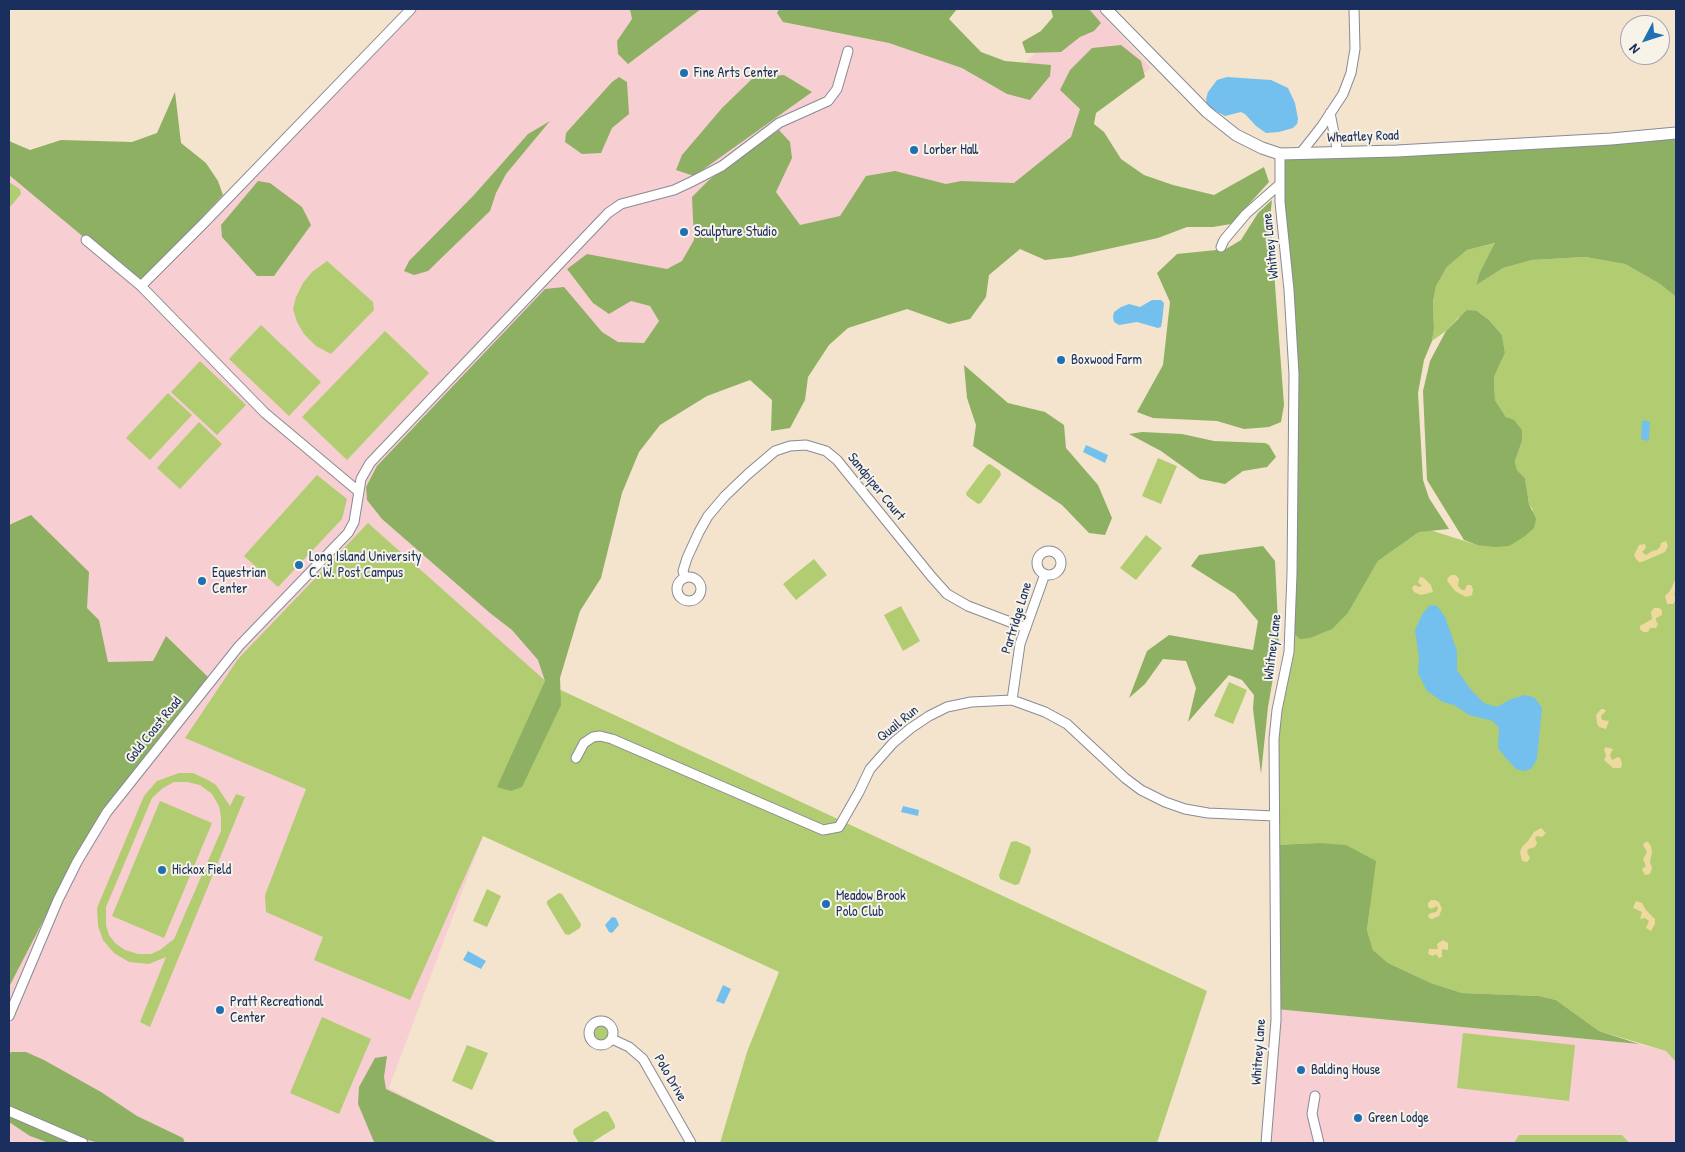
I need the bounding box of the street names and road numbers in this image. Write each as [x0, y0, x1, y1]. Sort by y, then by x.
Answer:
street label: Wheatley Road [1327, 127, 1399, 147]
street label: Whitney Lane [1259, 212, 1283, 280]
street label: Sandpiper Court [844, 450, 908, 524]
street label: Partridge Lane [998, 580, 1036, 656]
street label: Whitney Lane [1261, 613, 1285, 681]
street label: Gold Coast Road [122, 694, 186, 766]
street label: Quail Run [874, 702, 922, 746]
street label: Whitney Lane [1248, 1018, 1270, 1086]
street label: Polo Drive [650, 1052, 690, 1104]

